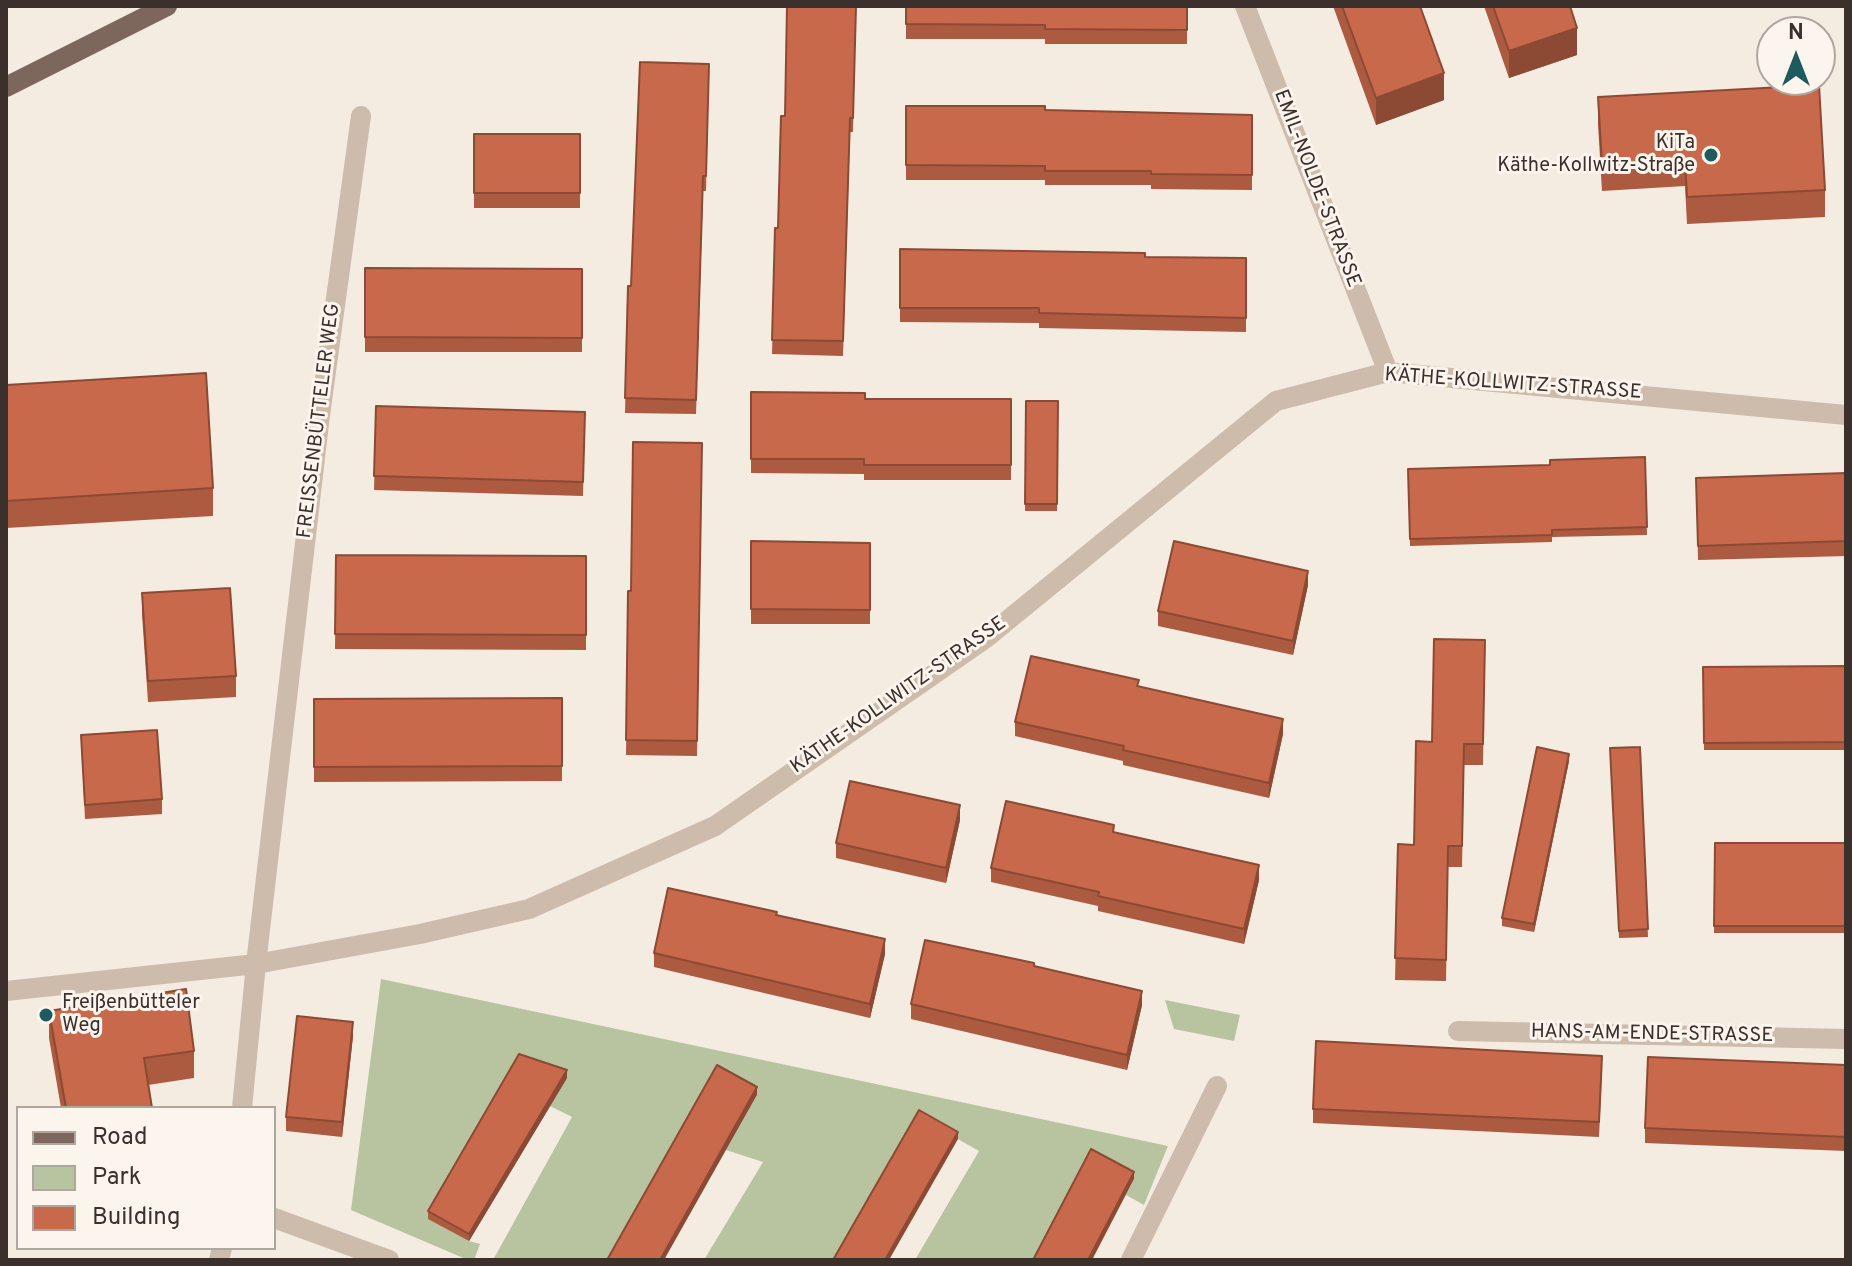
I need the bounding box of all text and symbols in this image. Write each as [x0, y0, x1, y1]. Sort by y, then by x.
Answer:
north arrow [1756, 16, 1836, 96]
text: N [1788, 20, 1804, 47]
street label: EMIL-NOLDE-STRASSE [1267, 87, 1365, 291]
place label: KiTa Käthe-Kollwitz-Straße [1497, 132, 1695, 179]
marker: KiTa Käthe-Kollwitz-Straße [1702, 146, 1720, 164]
street label: FREISSENBÜTTELER WEG [294, 302, 346, 540]
street label: KÄTHE-KOLLWITZ-STRASSE [1384, 364, 1642, 406]
street label: KÄTHE-KOLLWITZ-STRASSE [787, 612, 1011, 780]
place label: Freißenbütteler Weg [62, 992, 200, 1039]
marker: Freißenbütteler Weg [37, 1006, 55, 1024]
street label: HANS-AM-ENDE-STRASSE [1531, 1021, 1773, 1049]
legend [16, 1106, 276, 1250]
text: Road [92, 1123, 148, 1153]
text: Park [92, 1163, 142, 1193]
text: Building [92, 1203, 181, 1233]

